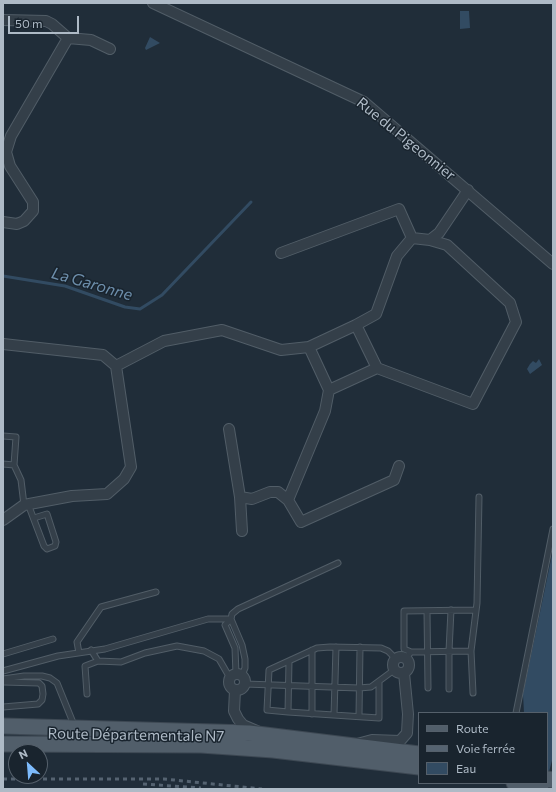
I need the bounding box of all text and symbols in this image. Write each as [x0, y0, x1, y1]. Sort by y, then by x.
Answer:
scale bar [10, 8, 81, 34]
text: 50 m [15, 16, 43, 30]
street label: Rue du Pigeonnier [353, 94, 459, 184]
water label: La Garonne [49, 263, 135, 305]
legend [418, 712, 548, 784]
text: Route [456, 721, 489, 735]
street label: Route Départementale N7 [47, 724, 225, 746]
text: Voie ferrée [456, 741, 515, 755]
north arrow [8, 744, 48, 784]
text: N [16, 746, 30, 761]
text: Eau [456, 761, 476, 775]

